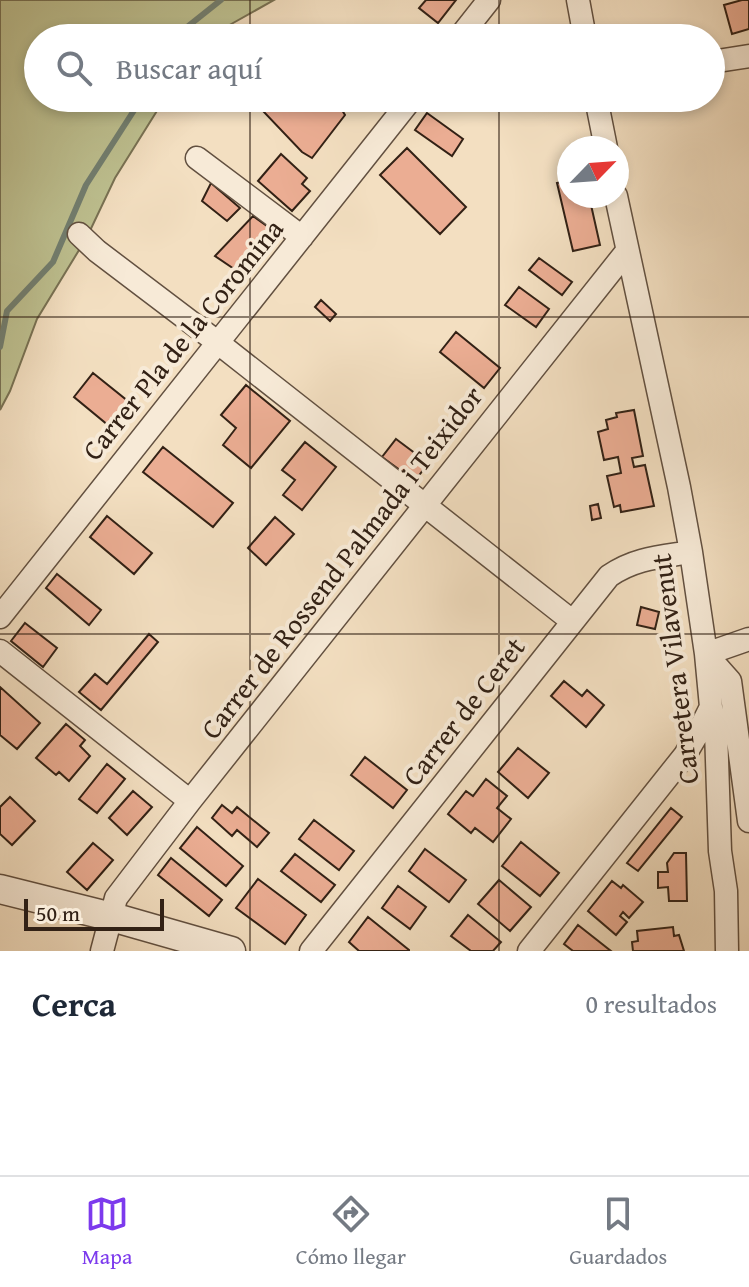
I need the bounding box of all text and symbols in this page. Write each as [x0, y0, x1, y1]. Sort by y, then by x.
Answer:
search box [24, 24, 725, 112]
icon: search [52, 46, 96, 90]
text: Buscar aquí [116, 46, 262, 90]
north arrow [557, 136, 629, 208]
street label: Carrer Pla de la Coromina [72, 209, 293, 469]
street label: Carrer de Rossend Palmada i Teixidor [190, 376, 492, 747]
street label: Carretera Vilavenut [640, 551, 708, 787]
street label: Carrer de Ceret [392, 628, 534, 794]
scale bar [24, 895, 164, 931]
text: 50 m [36, 897, 80, 929]
text: Cerca [32, 979, 116, 1028]
text: 0 resultados [586, 984, 717, 1023]
tab: Mapa [82, 1192, 132, 1272]
tab: Cómo llegar [296, 1192, 406, 1272]
tab: Guardados [569, 1192, 667, 1272]

